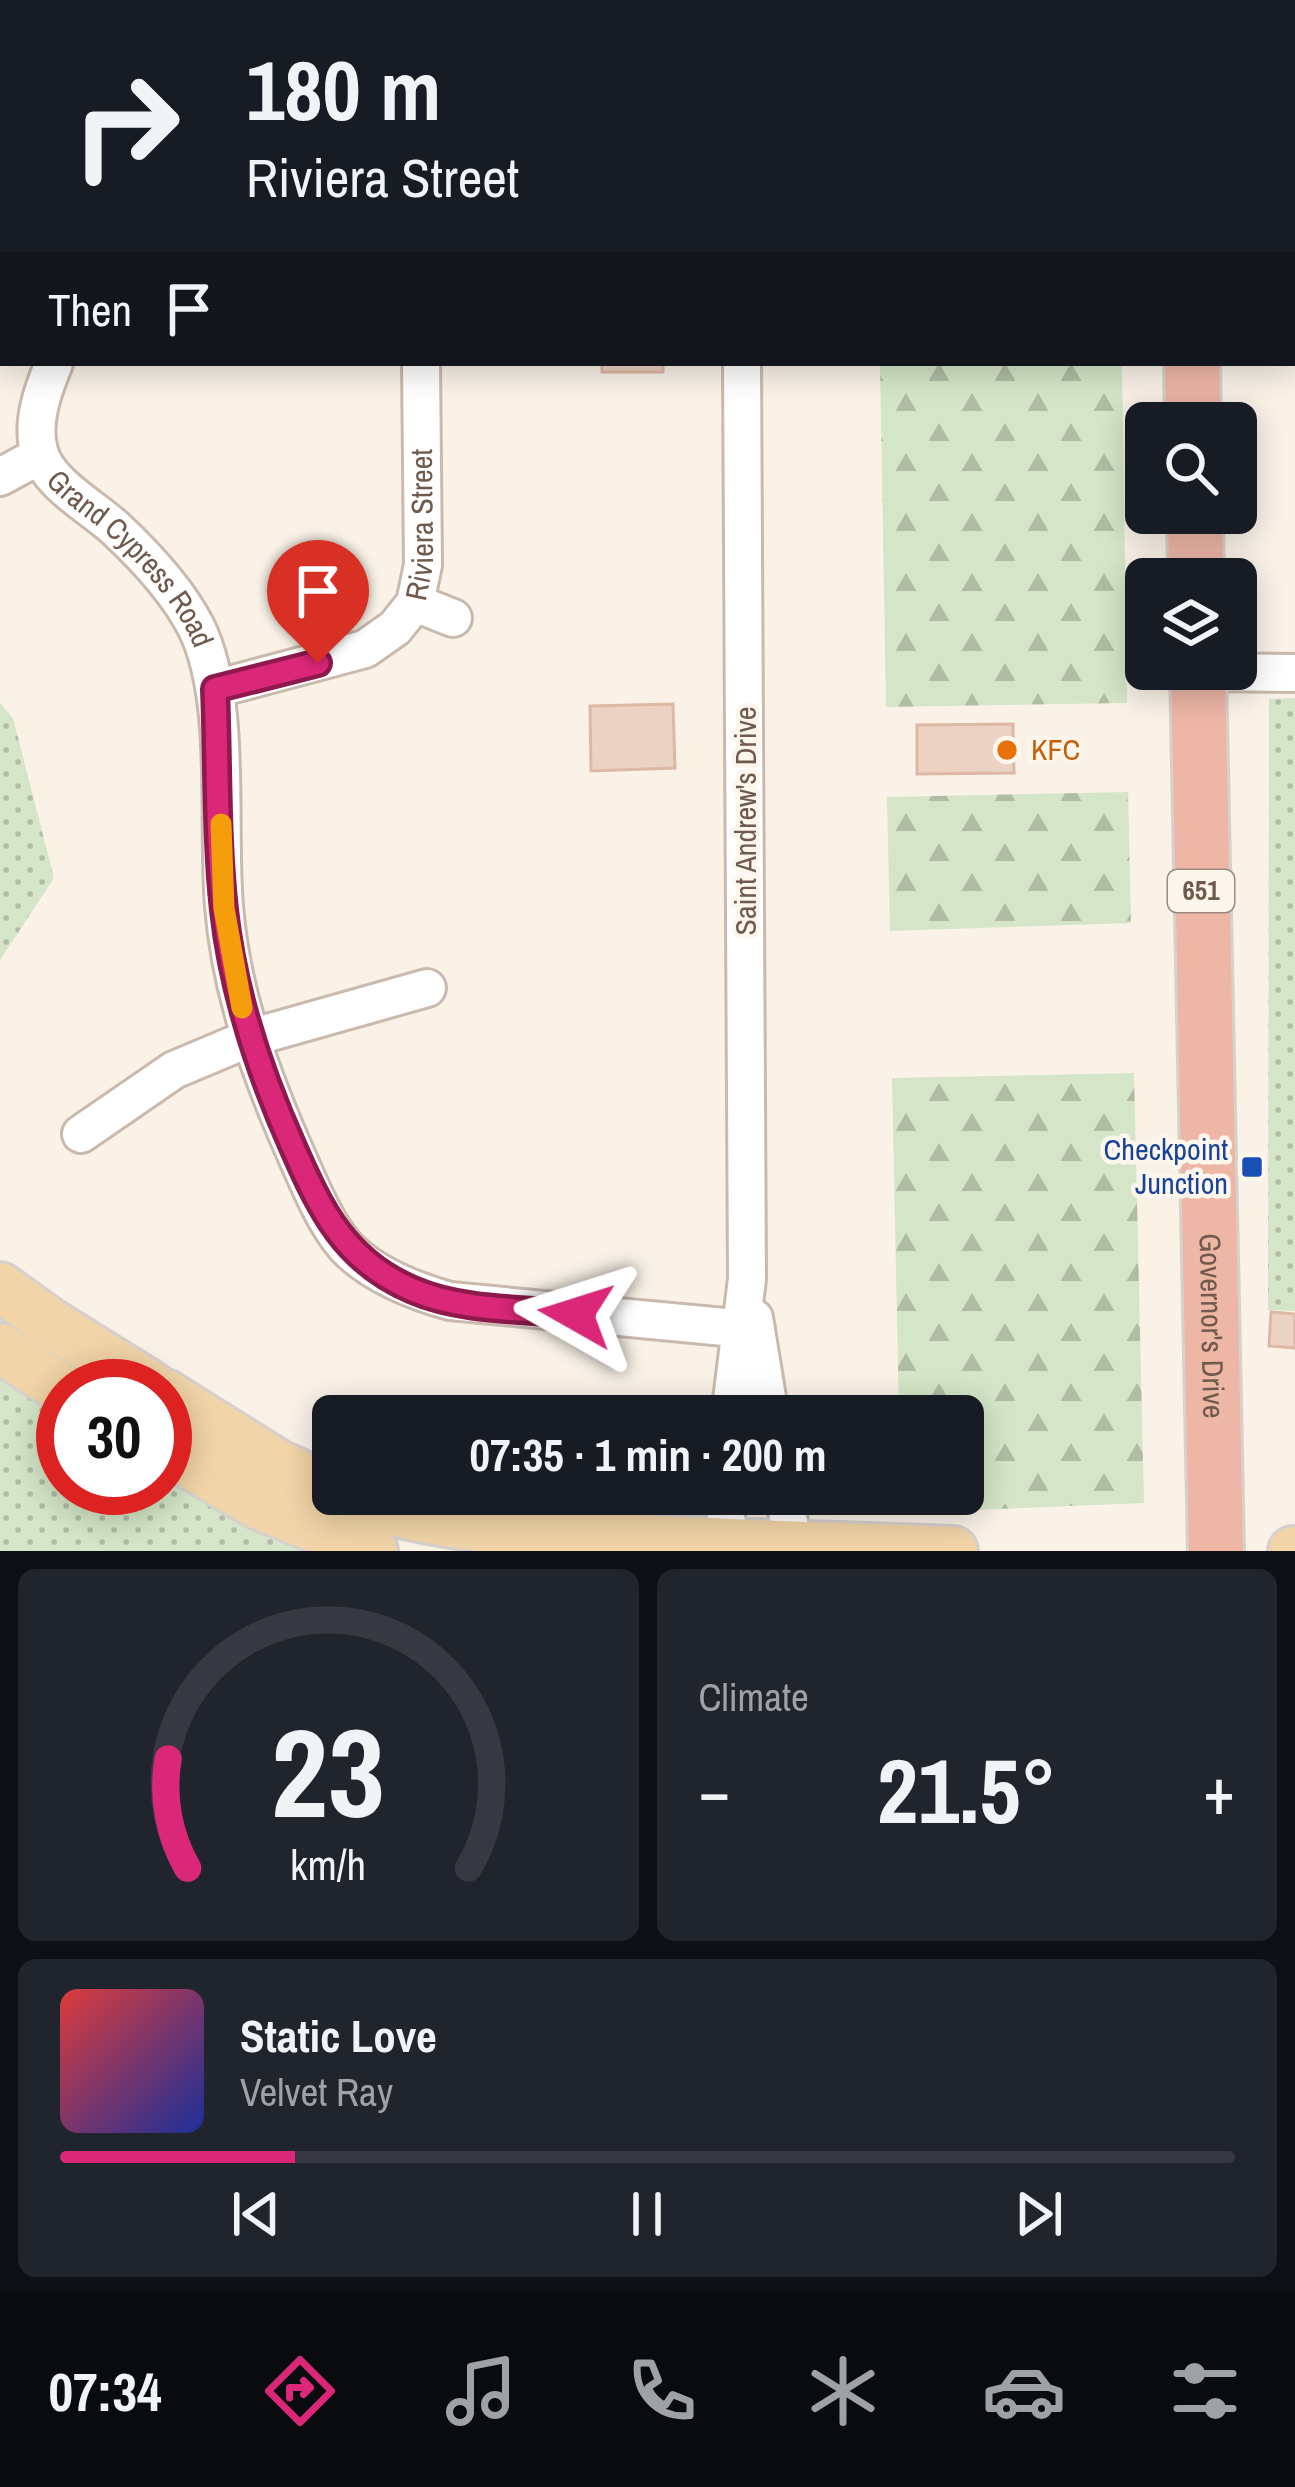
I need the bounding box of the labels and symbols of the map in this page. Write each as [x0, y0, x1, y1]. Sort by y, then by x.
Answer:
street label: Riviera Street [395, 448, 442, 604]
street label: Grand Cypress Road [38, 460, 224, 653]
pin [267, 540, 369, 663]
street label: Saint Andrew's Drive [725, 707, 765, 935]
place label: KFC [1031, 729, 1080, 769]
marker: KFC [994, 737, 1020, 763]
road number: 651 [1168, 870, 1234, 912]
place label: Checkpoint Junction [1104, 1129, 1228, 1203]
marker: Checkpoint Junction [1239, 1154, 1265, 1180]
street label: Governor's Drive [1191, 1233, 1234, 1419]
position arrow [513, 1251, 639, 1377]
speed limit sign: 30 [36, 1359, 192, 1515]

